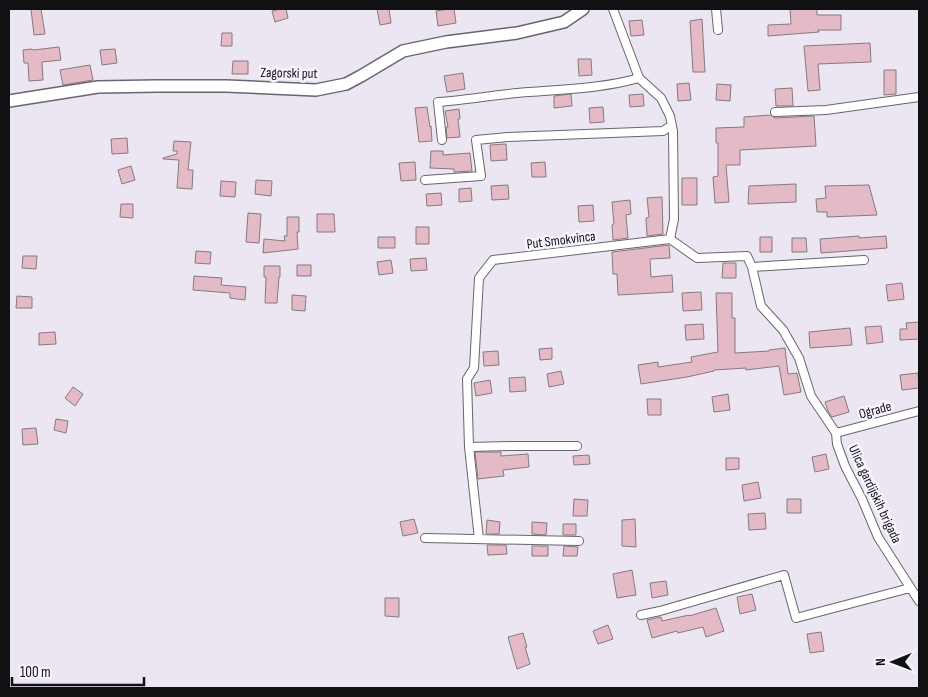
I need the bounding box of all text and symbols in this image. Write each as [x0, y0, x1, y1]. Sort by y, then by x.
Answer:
street label: Zagorski put [260, 64, 318, 82]
street label: Put Smokvinca [526, 227, 596, 253]
street label: Ograde [857, 398, 893, 422]
street label: Ulica gardijskih brigada [845, 442, 905, 546]
north arrow [868, 637, 918, 687]
scale bar [12, 654, 145, 686]
text: N [872, 658, 889, 666]
text: 100 m [20, 663, 51, 682]

